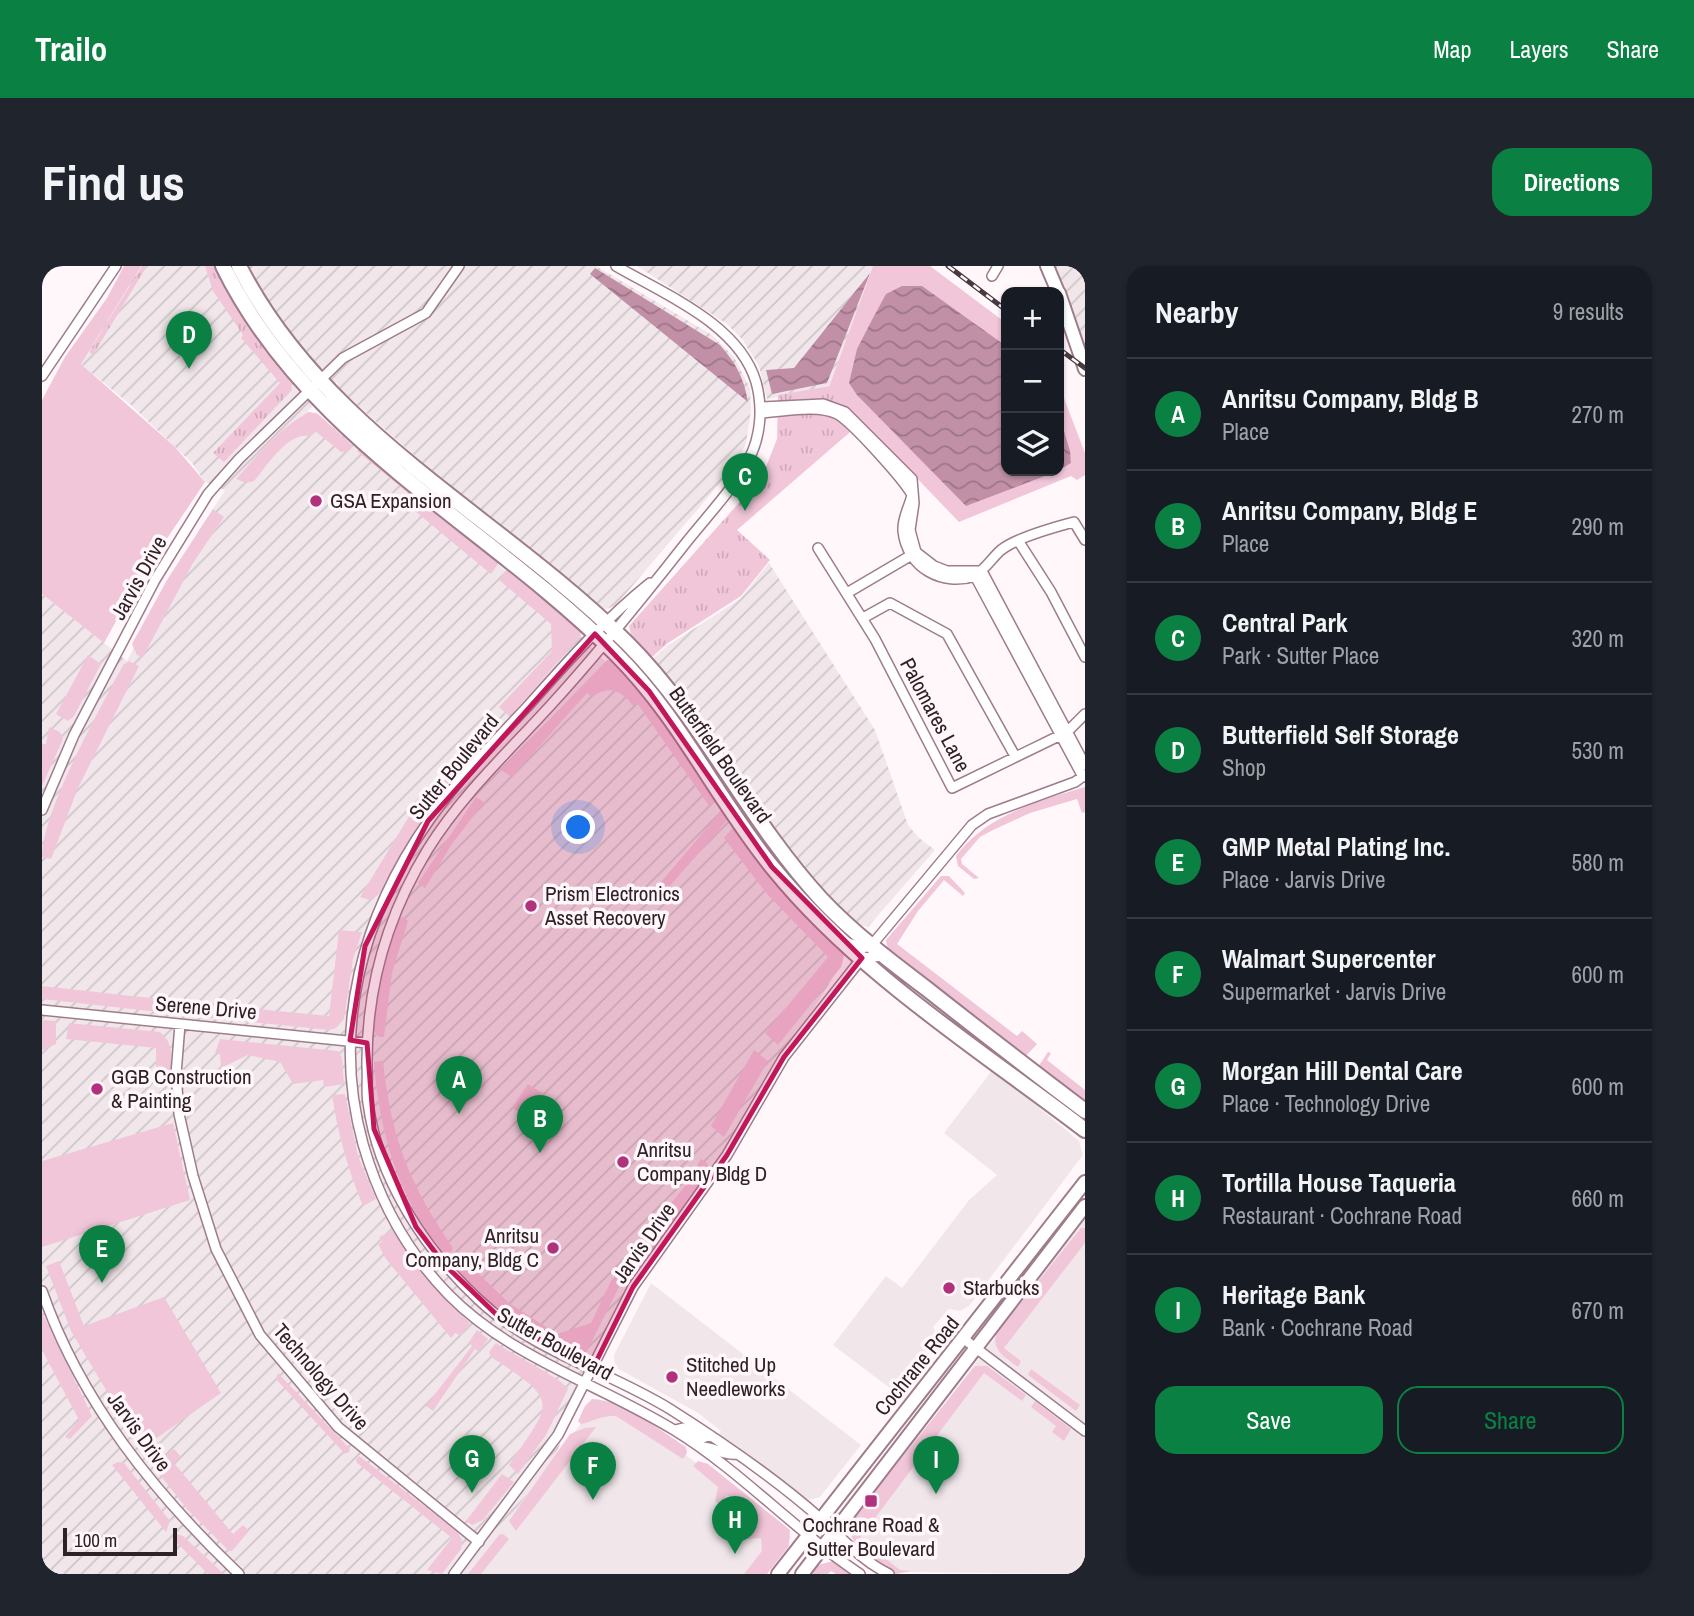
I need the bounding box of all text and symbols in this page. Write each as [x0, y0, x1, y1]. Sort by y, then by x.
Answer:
text: Trailo [35, 27, 107, 71]
text: Map [1433, 33, 1471, 65]
text: Layers [1509, 33, 1568, 65]
text: Share [1606, 33, 1659, 65]
button: Directions [1492, 148, 1652, 216]
text: Find us [42, 149, 185, 215]
map controls [1001, 287, 1064, 476]
button: + [1001, 287, 1064, 350]
text: Nearby [1155, 292, 1238, 332]
text: 9 results [1553, 296, 1624, 327]
pin: D [166, 311, 212, 369]
button: − [1001, 350, 1064, 413]
text: Anritsu Company, Bldg B [1222, 381, 1479, 416]
text: A [1171, 399, 1185, 430]
text: 270 m [1572, 399, 1624, 430]
button: layers [1001, 413, 1064, 476]
text: Place [1222, 416, 1269, 447]
pin: C [722, 453, 768, 511]
place label: GSA Expansion [330, 486, 452, 515]
marker: GSA Expansion [308, 493, 324, 509]
text: Anritsu Company, Bldg E [1222, 493, 1478, 528]
text: B [1171, 511, 1185, 542]
text: 290 m [1572, 511, 1624, 542]
text: Place [1222, 528, 1269, 559]
street label: Jarvis Drive [104, 531, 174, 625]
text: Central Park [1222, 605, 1348, 640]
text: C [1171, 623, 1185, 654]
text: 320 m [1572, 623, 1624, 654]
text: Park · Sutter Place [1222, 640, 1379, 671]
street label: Palomares Lane [893, 653, 978, 777]
street label: Butterfield Boulevard [662, 681, 778, 829]
street label: Sutter Boulevard [402, 708, 505, 826]
text: Butterfield Self Storage [1222, 717, 1459, 752]
text: D [1171, 735, 1185, 766]
text: 530 m [1572, 735, 1624, 766]
text: Shop [1222, 752, 1266, 783]
your location [561, 810, 595, 844]
text: GMP Metal Plating Inc. [1222, 829, 1450, 864]
text: E [1172, 847, 1184, 878]
text: 580 m [1572, 847, 1624, 878]
text: Place · Jarvis Drive [1222, 864, 1386, 895]
place label: Prism Electronics Asset Recovery [544, 879, 680, 932]
marker: Prism Electronics Asset Recovery [523, 898, 539, 914]
text: Walmart Supercenter [1222, 941, 1436, 976]
text: F [1172, 959, 1184, 990]
text: 600 m [1572, 959, 1624, 990]
text: Supermarket · Jarvis Drive [1222, 976, 1446, 1007]
street label: Serene Drive [154, 989, 258, 1026]
text: Morgan Hill Dental Care [1222, 1053, 1463, 1088]
pin: A [436, 1056, 482, 1114]
place label: GGB Construction & Painting [111, 1062, 252, 1115]
text: G [1171, 1071, 1185, 1102]
text: 600 m [1572, 1071, 1624, 1102]
marker: GGB Construction & Painting [89, 1081, 105, 1097]
text: Place · Technology Drive [1222, 1088, 1430, 1119]
pin: B [517, 1095, 563, 1153]
place label: Anritsu Company Bldg D [636, 1135, 767, 1188]
marker: Anritsu Company Bldg D [615, 1154, 631, 1170]
text: Tortilla House Taqueria [1222, 1165, 1456, 1200]
text: H [1171, 1183, 1185, 1214]
text: 660 m [1572, 1183, 1624, 1214]
street label: Jarvis Drive [605, 1197, 682, 1289]
text: Restaurant · Cochrane Road [1222, 1200, 1462, 1231]
place label: Anritsu Company, Bldg C [405, 1221, 539, 1274]
pin: E [79, 1225, 125, 1283]
marker: Anritsu Company, Bldg C [545, 1240, 561, 1256]
place label: Starbucks [963, 1273, 1040, 1302]
text: Heritage Bank [1222, 1277, 1365, 1312]
marker: Starbucks [941, 1280, 957, 1296]
text: I [1175, 1295, 1181, 1326]
text: 670 m [1572, 1295, 1624, 1326]
street label: Sutter Boulevard [492, 1300, 618, 1387]
street label: Cochrane Road [867, 1310, 966, 1422]
text: Bank · Cochrane Road [1222, 1312, 1413, 1343]
street label: Technology Drive [267, 1317, 376, 1436]
place label: Stitched Up Needleworks [686, 1350, 786, 1403]
marker: Stitched Up Needleworks [664, 1369, 680, 1385]
street label: Jarvis Drive [101, 1386, 178, 1477]
button: Save [1155, 1386, 1383, 1454]
button: Share [1397, 1386, 1624, 1454]
pin: G [449, 1435, 495, 1493]
pin: I [913, 1436, 959, 1494]
pin: F [570, 1442, 616, 1500]
marker: Cochrane Road & Sutter Boulevard [863, 1493, 879, 1509]
pin: H [712, 1496, 758, 1554]
place label: Cochrane Road & Sutter Boulevard [803, 1510, 940, 1563]
scale bar [63, 1525, 177, 1557]
text: 100 m [74, 1527, 117, 1553]

